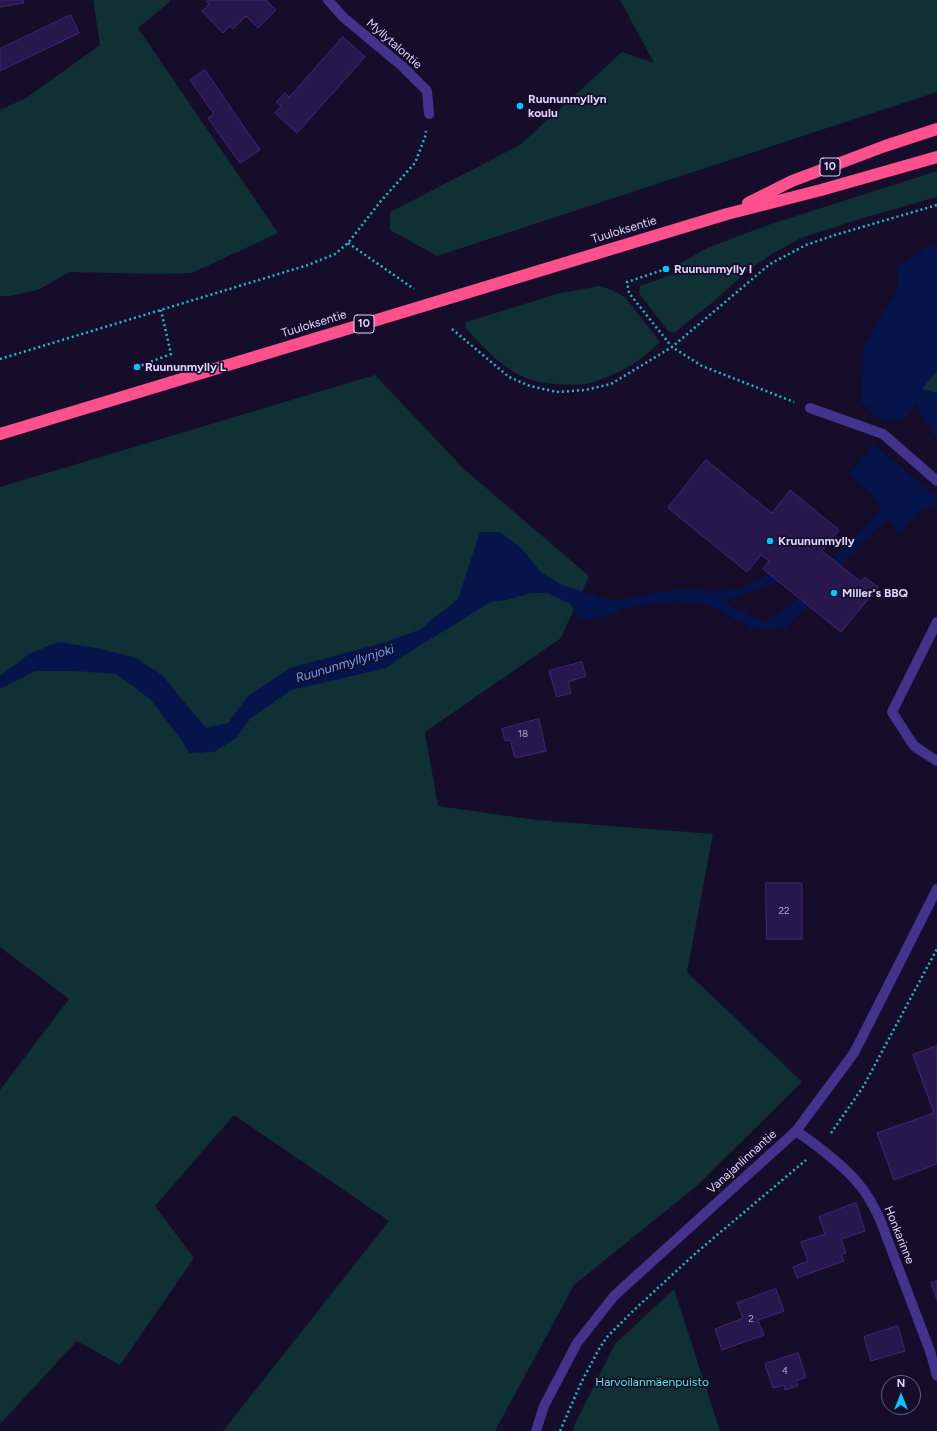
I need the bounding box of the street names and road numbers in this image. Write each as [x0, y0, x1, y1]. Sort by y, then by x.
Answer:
street label: Myllytalontie [363, 16, 425, 72]
road number: 10 [820, 158, 840, 176]
street label: Tuuloksentie [590, 213, 658, 247]
street label: Tuuloksentie [280, 307, 348, 341]
road number: 10 [354, 315, 374, 333]
street label: Vanajanlinnantie [704, 1127, 780, 1197]
street label: Honkarinne [881, 1204, 917, 1266]

